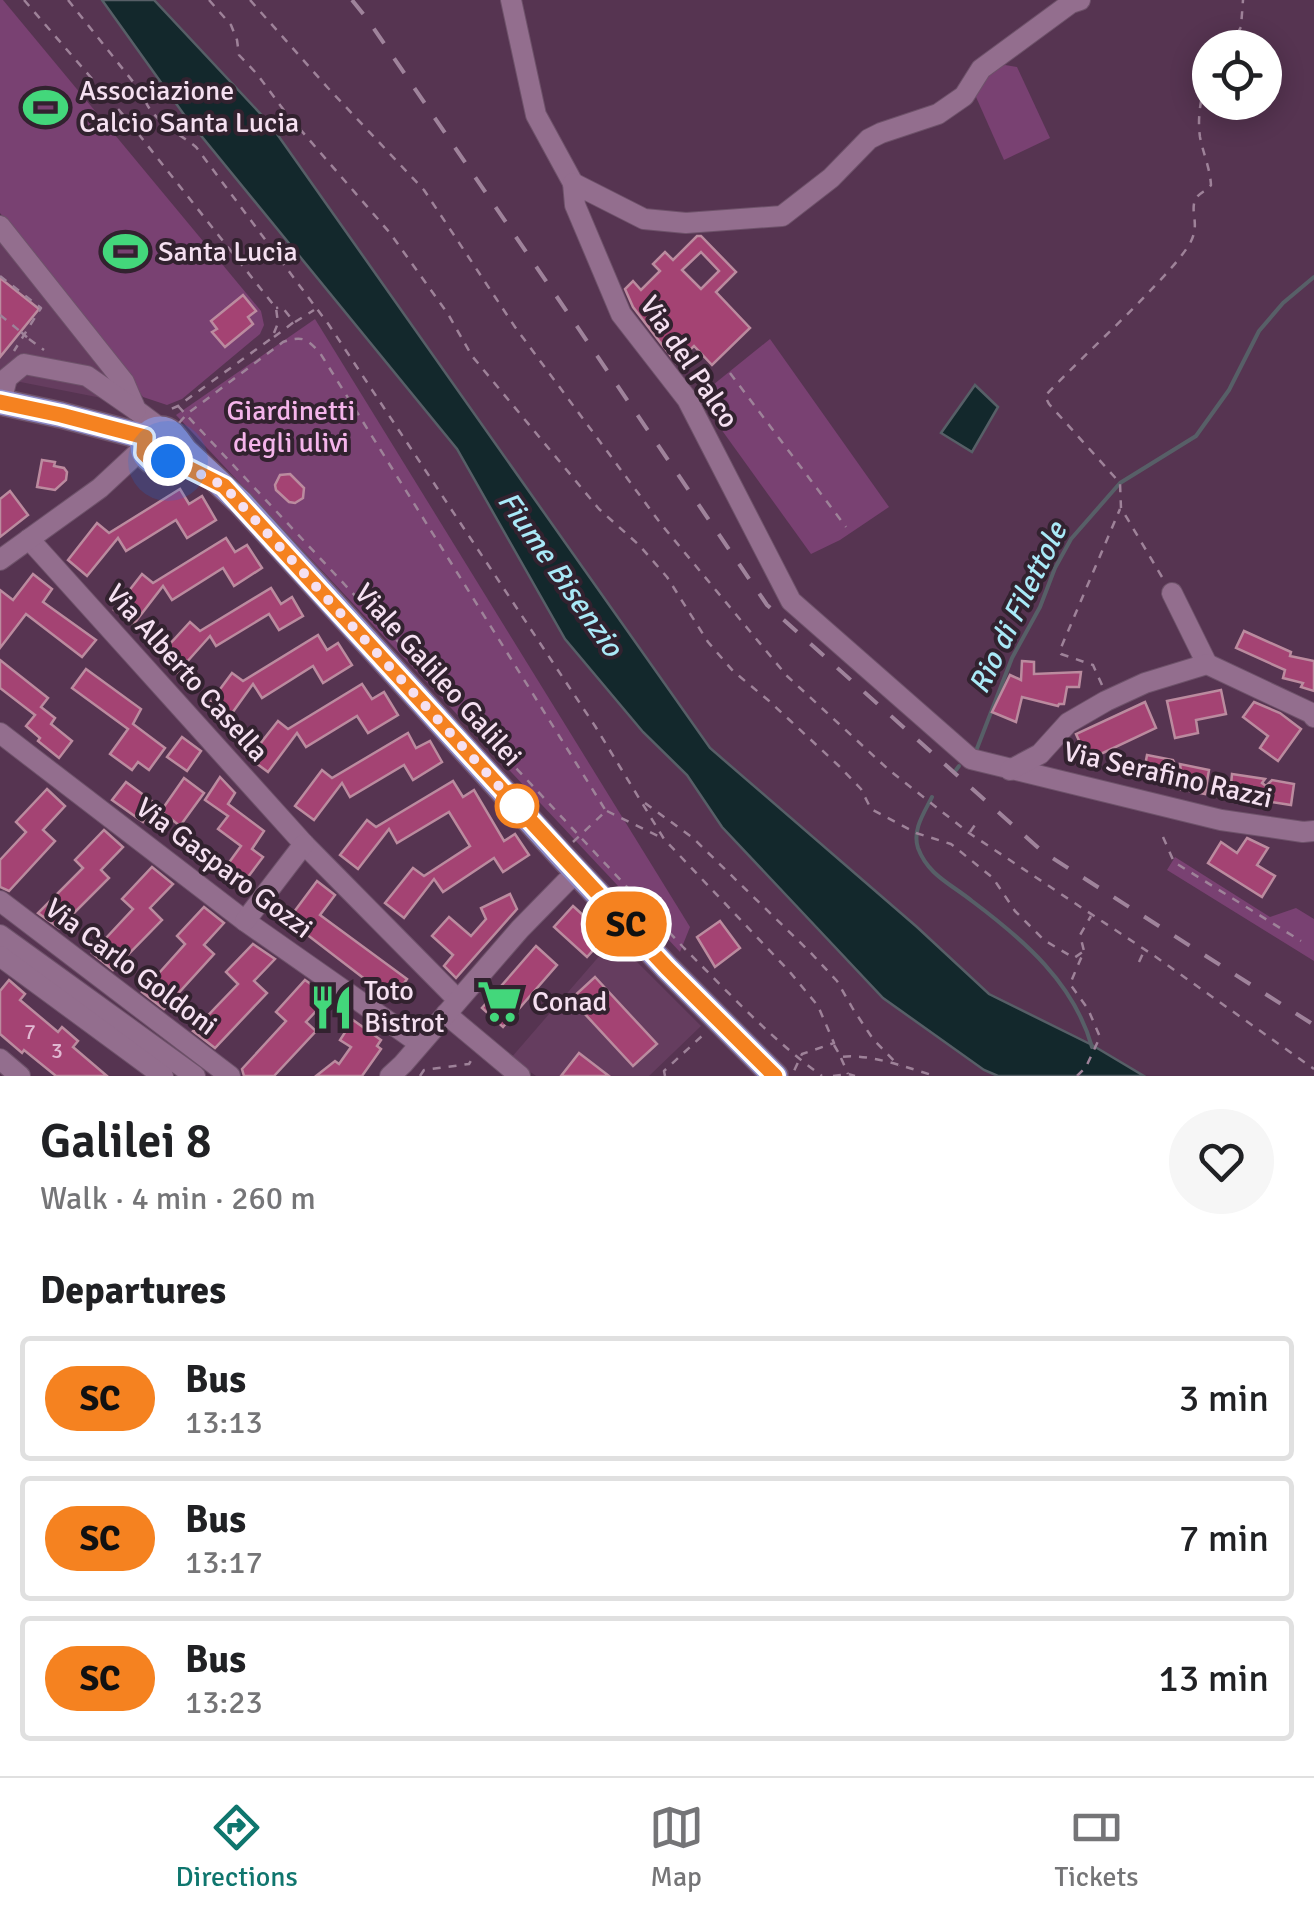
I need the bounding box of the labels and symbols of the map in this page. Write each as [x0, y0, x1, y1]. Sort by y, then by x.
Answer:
place label: Associazione Calcio Santa Lucia [79, 74, 299, 140]
sports icon: Associazione Calcio Santa Lucia [22, 83, 70, 131]
sports icon: Santa Lucia [101, 228, 149, 276]
place label: Santa Lucia [158, 235, 298, 269]
street label: Via del Palco [632, 289, 746, 435]
park label: Giardinetti degli ulivi [227, 394, 355, 460]
your location [143, 436, 193, 486]
water label: Fiume Bisenzio [489, 484, 631, 665]
water label: Rio di Filettole [961, 515, 1076, 700]
street label: Via Alberto Casella [99, 577, 275, 769]
street label: Viale Galileo Galilei [347, 577, 529, 773]
street label: Via Serafino Razzi [1060, 734, 1276, 816]
unlabelled marker [496, 785, 538, 827]
street label: Via Gasparo Gozzi [129, 790, 319, 946]
street label: Via Carlo Goldoni [38, 891, 224, 1043]
line badge: SC [581, 892, 671, 956]
place label: Toto Bistrot [364, 974, 445, 1040]
supermarket icon: Conad [475, 978, 523, 1026]
restaurant icon: Toto Bistrot [307, 983, 355, 1031]
place label: Conad [532, 985, 607, 1019]
house number: 7 [24, 1018, 36, 1045]
house number: 3 [51, 1037, 63, 1064]

